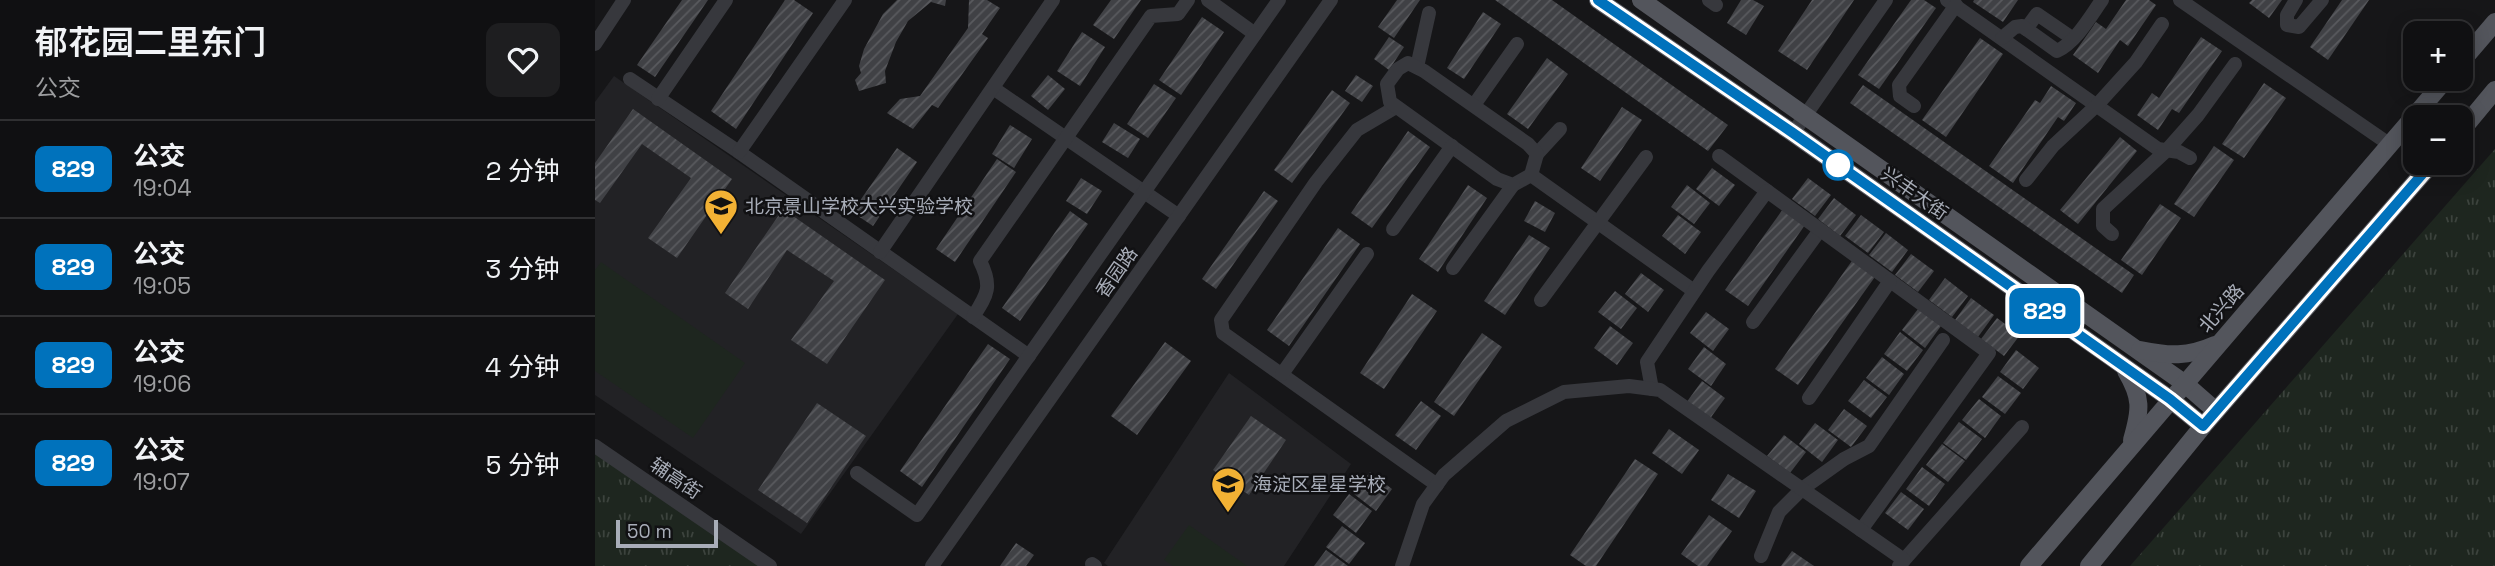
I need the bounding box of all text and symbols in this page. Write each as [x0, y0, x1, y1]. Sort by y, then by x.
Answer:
map controls [2403, 21, 2473, 175]
button: + [2403, 21, 2473, 91]
text: 郁花园二里东门 [35, 22, 266, 64]
button: heart [486, 23, 560, 97]
text: 公交 [35, 73, 81, 103]
button: − [2403, 105, 2473, 175]
text: 公交 [133, 139, 185, 173]
unlabelled marker [1823, 150, 1853, 180]
text: 829 [52, 153, 95, 184]
text: 2 分钟 [486, 154, 560, 188]
street label: 兴丰大街 [1876, 161, 1953, 225]
text: 19:04 [133, 173, 192, 203]
school or university icon: 北京景山学校大兴实验学校 [702, 187, 740, 236]
place label: 北京景山学校大兴实验学校 [745, 194, 973, 219]
text: 公交 [133, 237, 185, 271]
street label: 香园路 [1090, 242, 1143, 303]
text: 829 [52, 251, 95, 282]
text: 3 分钟 [486, 252, 560, 286]
text: 19:05 [133, 271, 191, 301]
street label: 北兴路 [2193, 279, 2250, 338]
line badge: 829 [2005, 288, 2085, 334]
text: 829 [2023, 295, 2067, 326]
text: 公交 [133, 335, 185, 369]
text: 829 [52, 349, 95, 380]
text: 4 分钟 [485, 350, 560, 384]
text: 19:06 [133, 369, 191, 399]
text: 公交 [133, 433, 185, 467]
text: 829 [52, 447, 95, 478]
text: 5 分钟 [486, 448, 560, 482]
street label: 辅高街 [645, 452, 706, 505]
school or university icon: 海淀区星星学校 [1209, 465, 1247, 514]
text: 19:07 [133, 467, 190, 497]
place label: 海淀区星星学校 [1253, 472, 1386, 497]
scale bar [616, 517, 717, 549]
text: 50 m [627, 519, 672, 544]

